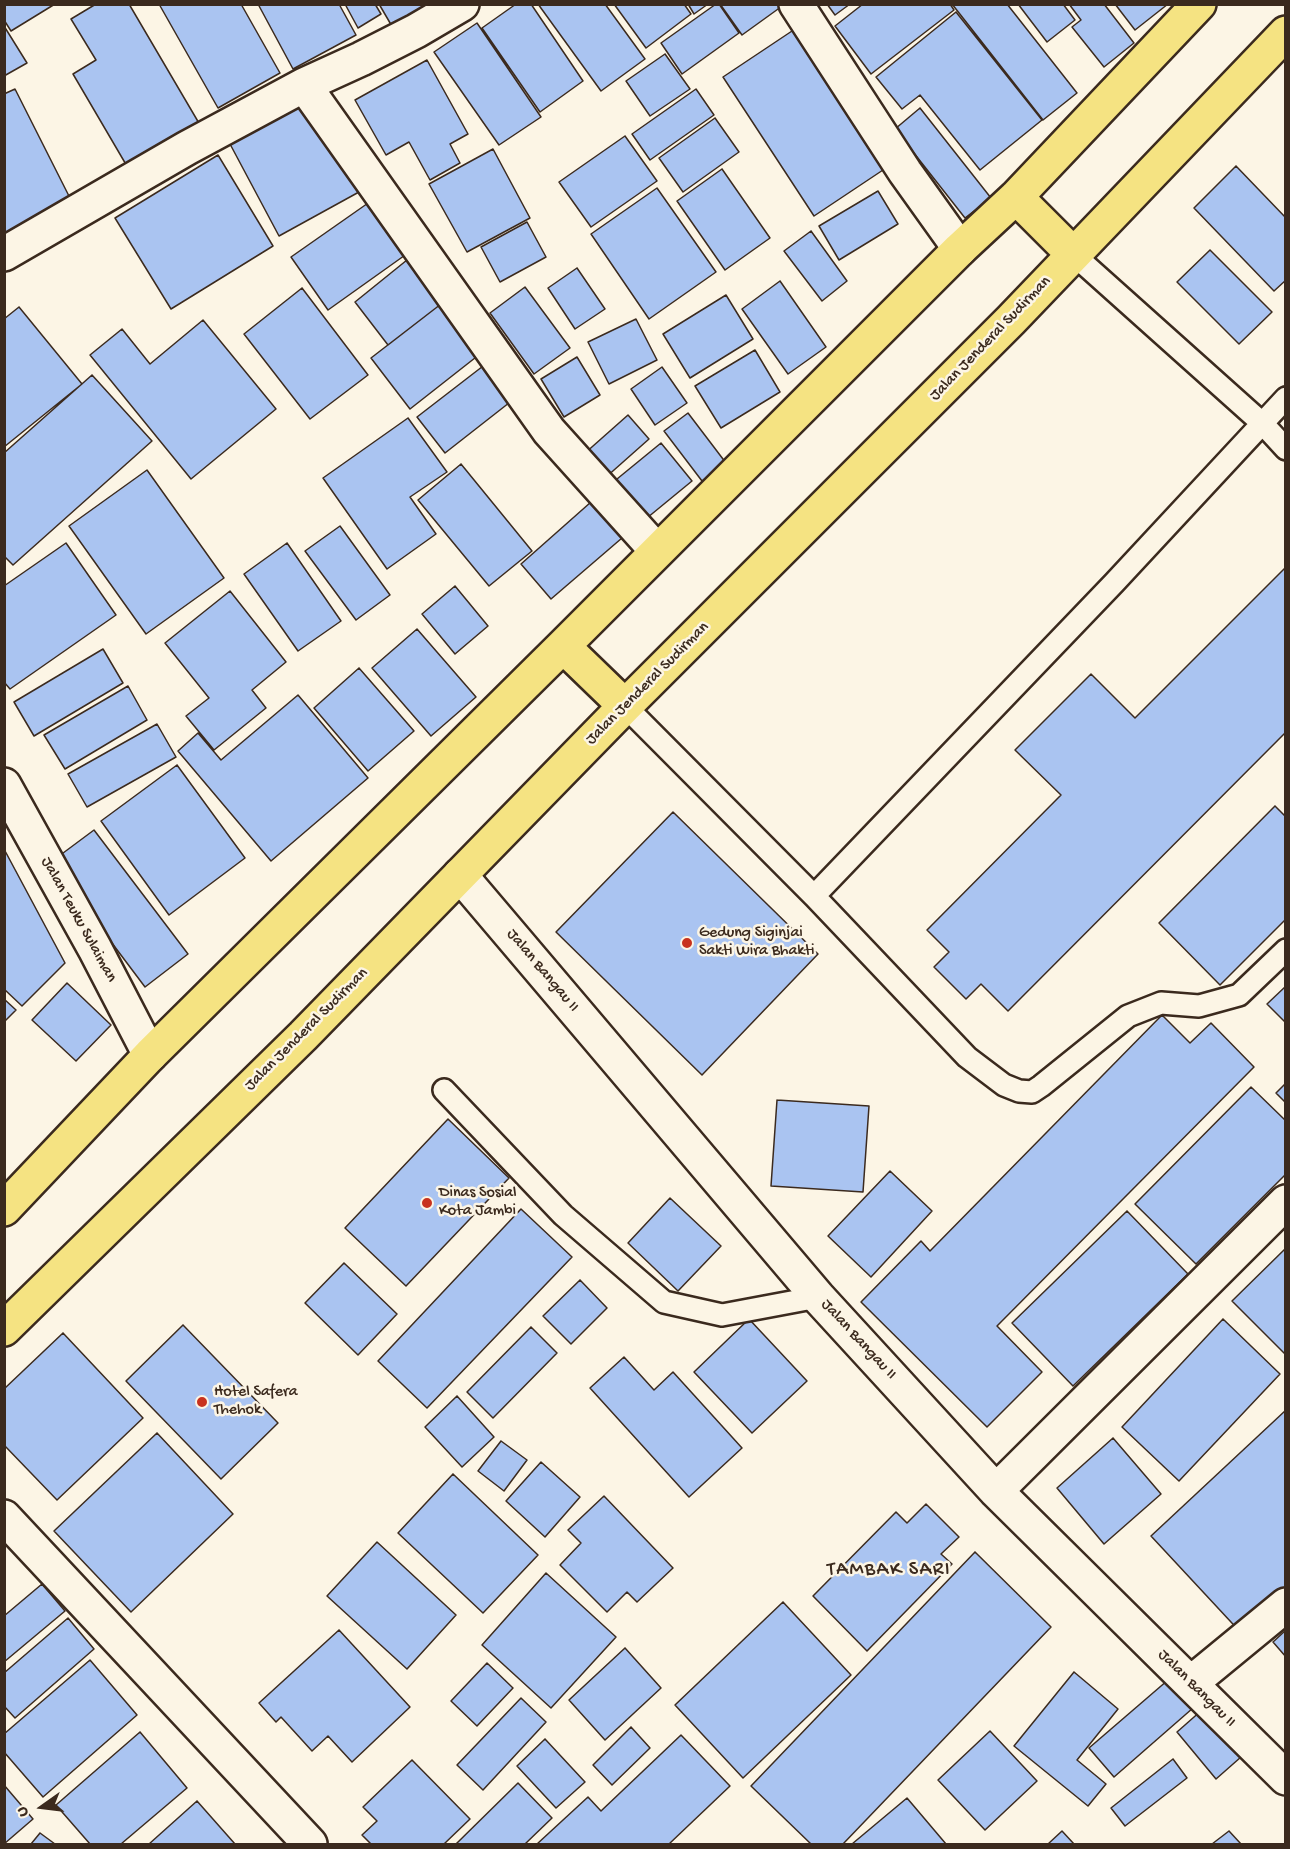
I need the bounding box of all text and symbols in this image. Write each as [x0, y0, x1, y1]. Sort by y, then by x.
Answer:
street label: Jalan Jenderal Sudirman [926, 273, 1056, 405]
street label: Jalan Jenderal Sudirman [582, 618, 714, 750]
street label: Jalan Teuku Sulaiman [36, 854, 120, 986]
place label: Gedung Siginjai Sakti Wira Bhakti [699, 924, 814, 962]
street label: Jalan Bangau II [502, 925, 582, 1017]
marker: Gedung Siginjai Sakti Wira Bhakti [680, 936, 694, 950]
street label: Jalan Jenderal Sudirman [241, 964, 373, 1096]
place label: Dinas Sosial Kota Jambi [439, 1184, 517, 1222]
marker: Dinas Sosial Kota Jambi [420, 1196, 434, 1210]
street label: Jalan Bangau II [816, 1296, 900, 1384]
place label: Hotel Safera Thehok [214, 1383, 298, 1421]
marker: Hotel Safera Thehok [195, 1395, 209, 1409]
district label: TAMBAK SARI [827, 1559, 951, 1583]
street label: Jalan Bangau II [1153, 1646, 1239, 1732]
north arrow [12, 1777, 72, 1837]
text: U [14, 1805, 34, 1818]

